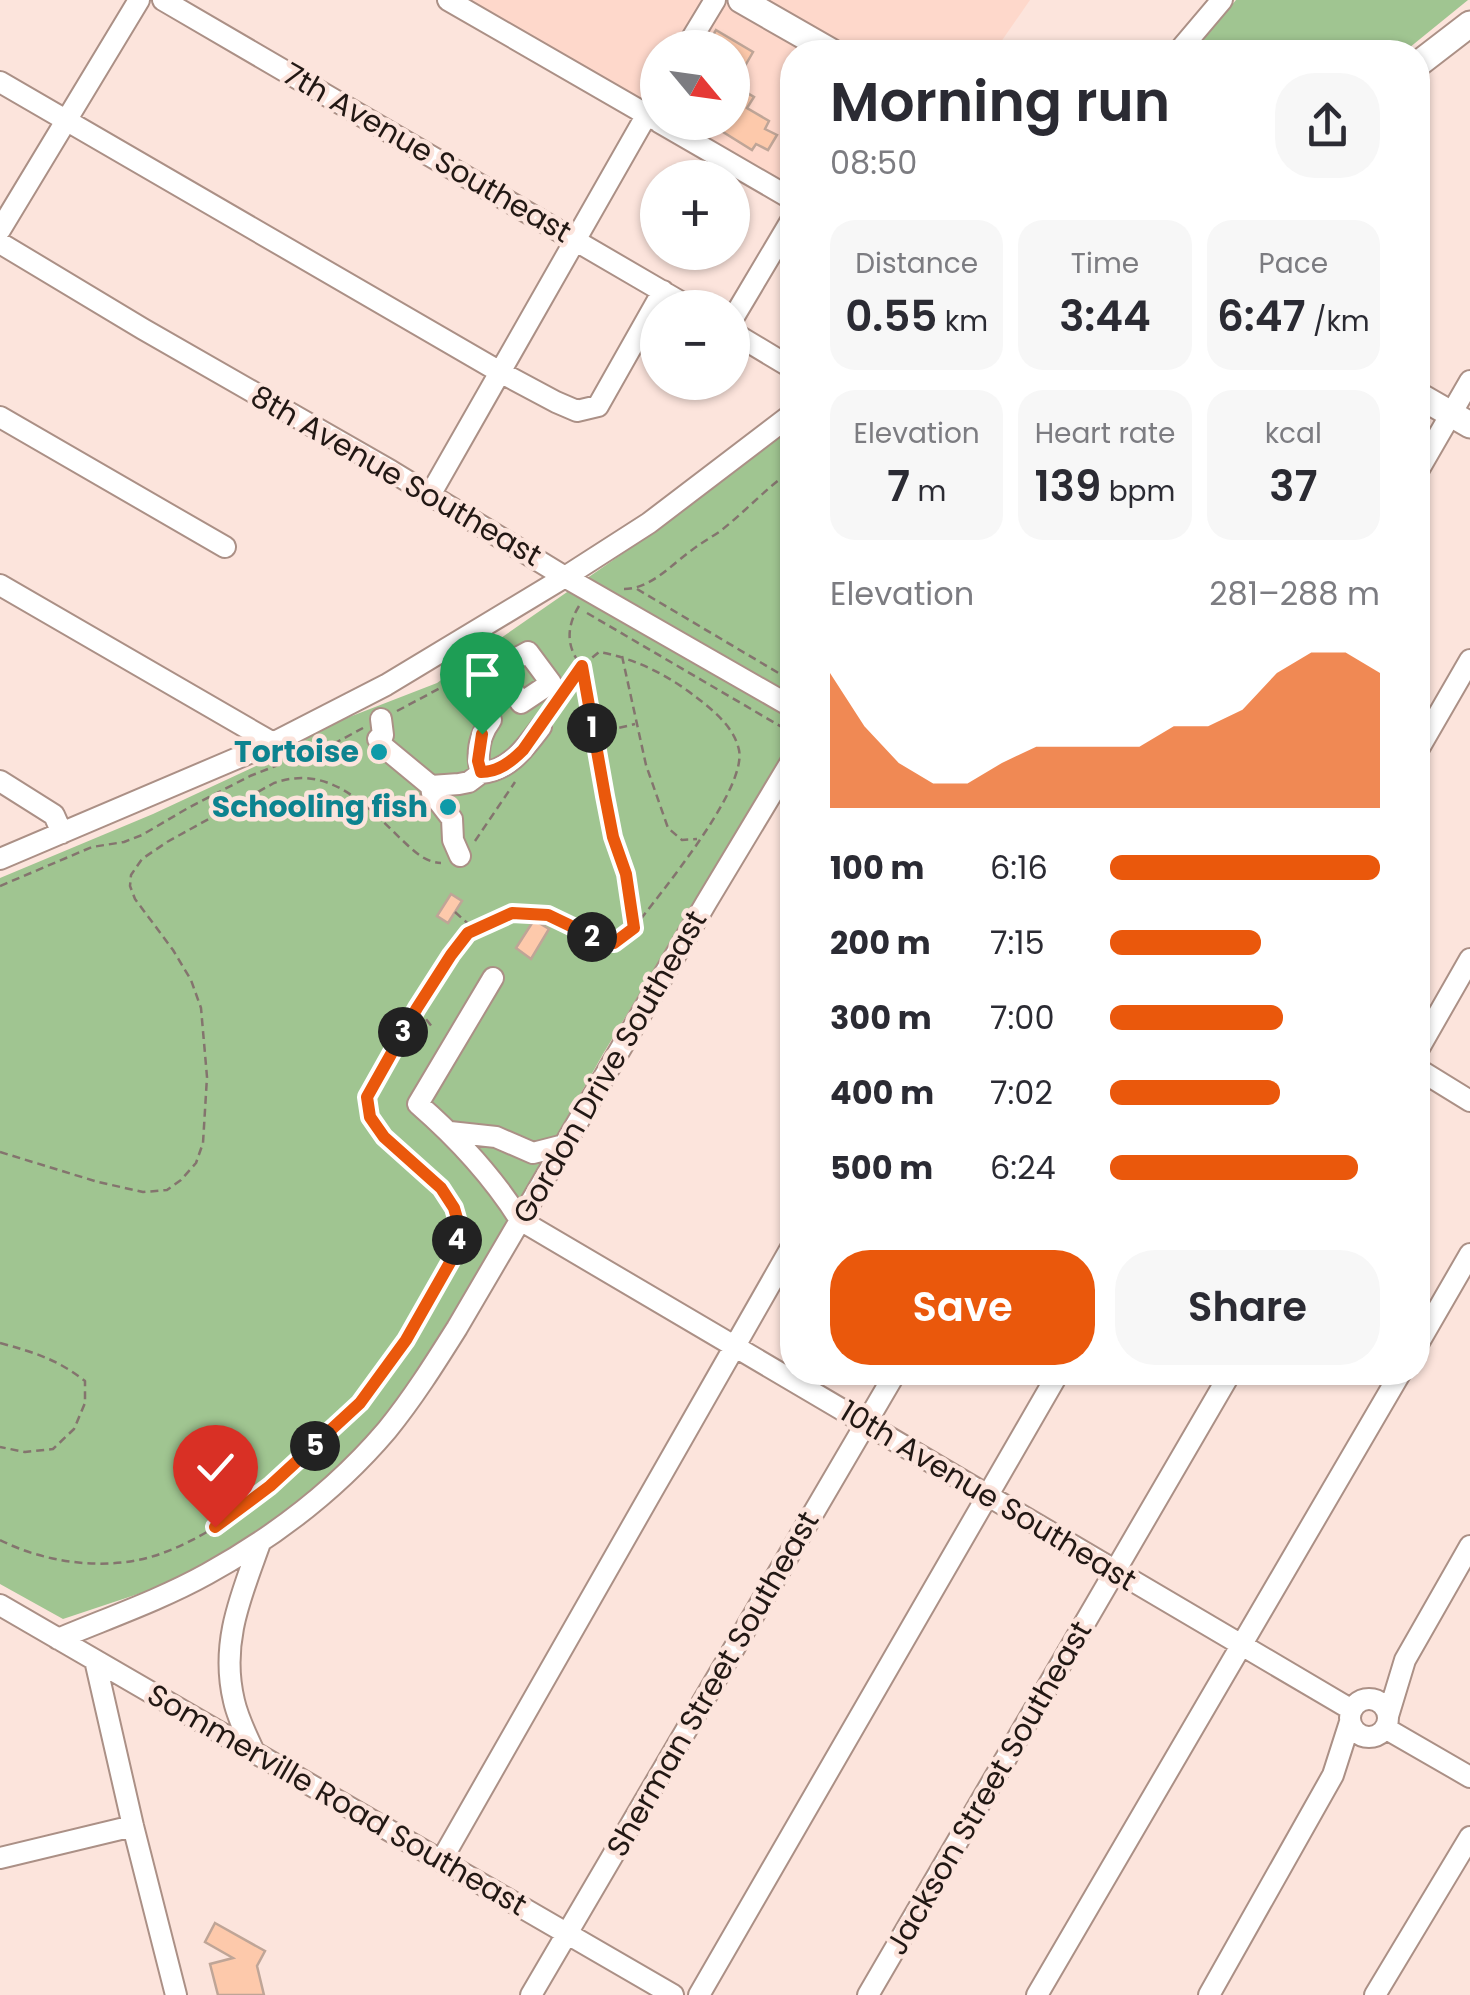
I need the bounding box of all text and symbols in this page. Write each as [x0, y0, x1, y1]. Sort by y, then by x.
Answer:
north arrow [640, 30, 750, 140]
map controls [640, 30, 750, 400]
street label: 7th Avenue Southeast [275, 52, 579, 253]
text: Morning run [830, 63, 1170, 140]
button: share [1275, 73, 1380, 178]
text: 08:50 [830, 140, 917, 185]
button: + [640, 160, 750, 270]
text: Distance [855, 244, 978, 283]
text: Time [1071, 244, 1139, 283]
text: Pace [1259, 244, 1328, 283]
text: 0.55 [845, 287, 937, 346]
text: 3:44 [1059, 287, 1151, 346]
text: 6:47 [1217, 287, 1306, 346]
button: − [640, 290, 750, 400]
text: km [937, 302, 988, 341]
text: /km [1306, 302, 1370, 341]
street label: 8th Avenue Southeast [243, 375, 550, 577]
text: Elevation [854, 414, 980, 453]
text: Heart rate [1035, 414, 1175, 453]
text: kcal [1265, 414, 1322, 453]
text: 7 [887, 457, 910, 516]
text: 139 [1035, 457, 1101, 516]
text: 37 [1269, 457, 1317, 516]
text: m [910, 472, 946, 511]
text: bpm [1101, 472, 1175, 511]
text: Elevation [830, 571, 974, 616]
text: 281–288 m [1209, 571, 1380, 616]
pin [440, 632, 525, 735]
icon: arrive [455, 647, 510, 702]
pin: 1 [567, 703, 617, 753]
text: 1 [587, 708, 597, 747]
place label: Tortoise [234, 730, 359, 773]
marker: Tortoise [368, 741, 390, 763]
place label: Schooling fish [212, 785, 428, 828]
marker: Schooling fish [437, 796, 459, 818]
text: 100 m [830, 845, 924, 890]
text: 6:16 [990, 845, 1048, 890]
street label: Gordon Drive Southeast [502, 902, 717, 1231]
pin: 2 [567, 912, 617, 962]
text: 2 [584, 917, 600, 956]
text: 200 m [830, 920, 931, 965]
text: 7:15 [990, 920, 1045, 965]
text: 300 m [830, 995, 932, 1040]
text: 7:00 [990, 995, 1054, 1040]
pin: 3 [378, 1007, 428, 1057]
text: 3 [395, 1012, 411, 1051]
text: 400 m [830, 1070, 934, 1115]
text: 7:02 [990, 1070, 1053, 1115]
text: 500 m [830, 1145, 933, 1190]
text: 6:24 [990, 1145, 1056, 1190]
pin: 4 [432, 1215, 482, 1265]
text: 4 [448, 1220, 466, 1259]
button: Save [830, 1250, 1095, 1365]
button: Share [1115, 1250, 1380, 1365]
street label: 10th Avenue Southeast [832, 1390, 1145, 1601]
pin: 5 [290, 1421, 340, 1471]
pin [173, 1425, 258, 1528]
text: 5 [306, 1426, 324, 1465]
icon: check [188, 1440, 243, 1495]
street label: Sherman Street Southeast [596, 1503, 829, 1864]
street label: Jackson Street Southeast [875, 1613, 1102, 1963]
street label: Sommerville Road Southeast [140, 1673, 535, 1926]

